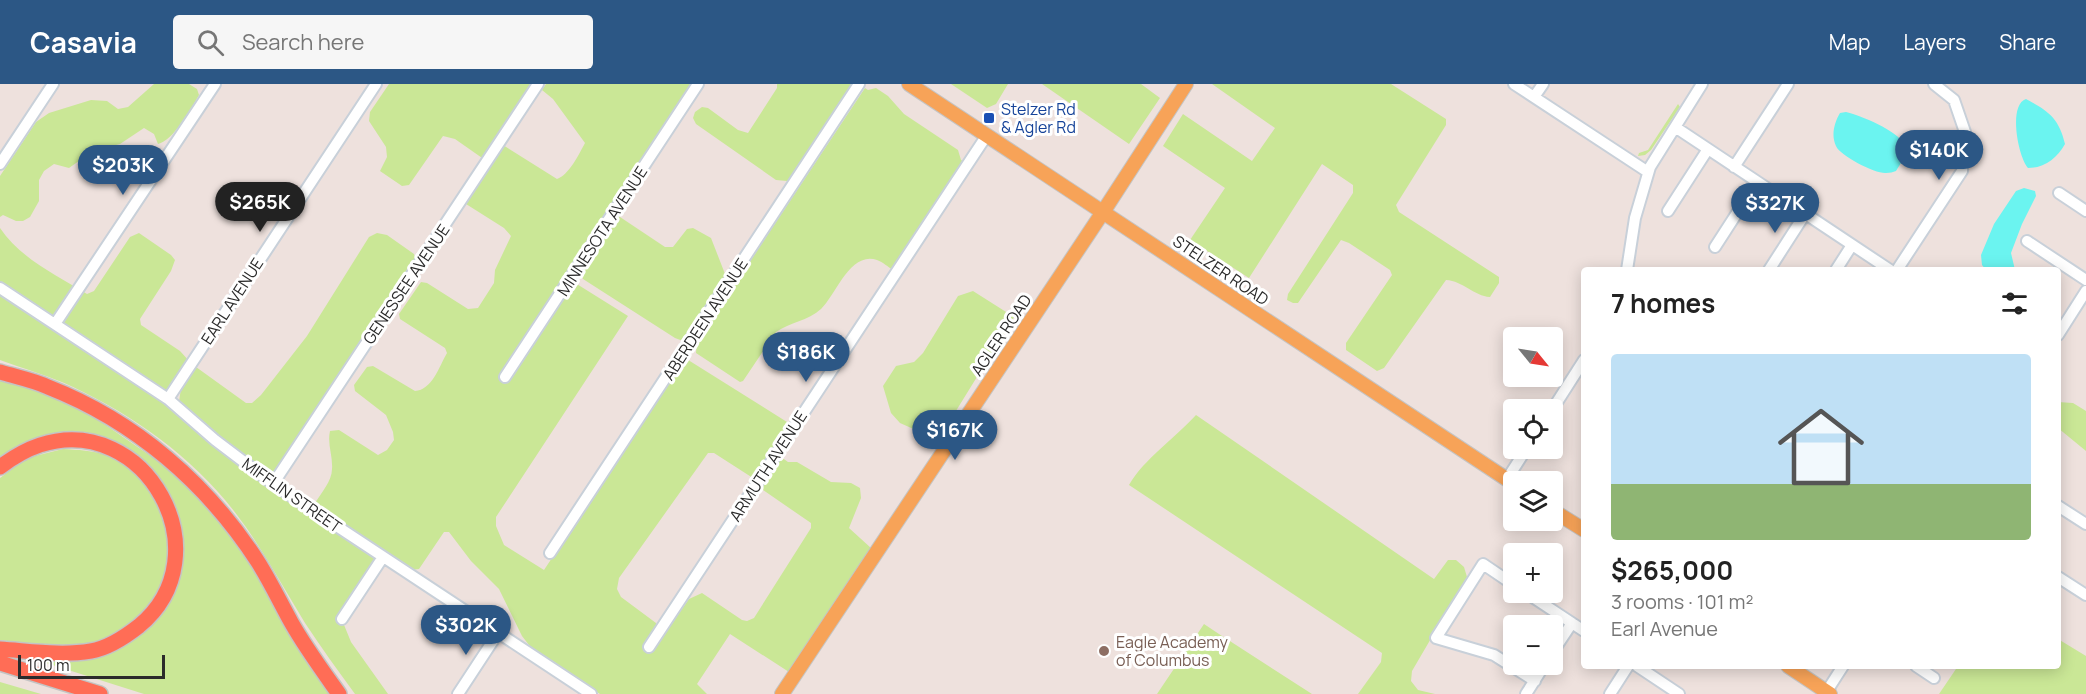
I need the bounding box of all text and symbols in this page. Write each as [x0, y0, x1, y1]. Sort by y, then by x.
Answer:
search box [173, 15, 593, 69]
text: Casavia [30, 23, 137, 61]
icon: search [194, 26, 227, 59]
text: Search here [242, 27, 364, 57]
text: Map [1829, 28, 1870, 56]
text: Layers [1903, 28, 1966, 56]
text: Share [1999, 28, 2056, 56]
place label: Stelzer Rd & Agler Rd [1001, 98, 1076, 138]
marker: Stelzer Rd & Agler Rd [982, 111, 996, 125]
pin: $140K [1897, 130, 1981, 181]
text: $140K [1909, 136, 1969, 163]
pin: $203K [81, 145, 165, 196]
text: $203K [92, 151, 154, 178]
street label: MINNESOTA AVENUE [552, 162, 652, 300]
pin: $265K [218, 182, 302, 233]
pin: $327K [1733, 183, 1817, 234]
text: $265K [229, 188, 291, 215]
text: $327K [1745, 189, 1805, 216]
street label: GENESSEE AVENUE [358, 220, 454, 348]
street label: STELZER ROAD [1169, 230, 1273, 310]
street label: EARL AVENUE [196, 253, 268, 349]
street label: ABERDEEN AVENUE [657, 254, 753, 384]
text: 7 homes [1611, 285, 1715, 321]
icon: filters [1998, 287, 2031, 320]
street label: AGLER ROAD [966, 290, 1037, 380]
north arrow [1503, 327, 1563, 387]
map controls [1503, 327, 1563, 675]
pin: $186K [764, 332, 848, 383]
text: $186K [777, 338, 835, 365]
icon: home [1767, 393, 1875, 501]
button: locate [1503, 399, 1563, 459]
street label: ARMUTH AVENUE [724, 406, 812, 526]
pin: $167K [913, 410, 997, 461]
text: $167K [926, 416, 984, 443]
street label: MIFFLIN STREET [238, 453, 346, 538]
button: layers [1503, 471, 1563, 531]
button: + [1503, 543, 1563, 603]
text: $265,000 [1611, 552, 1733, 588]
text: 3 rooms · 101 m² [1611, 588, 1753, 615]
pin: $302K [424, 605, 508, 656]
text: $302K [435, 611, 497, 638]
button: − [1503, 615, 1563, 675]
text: Earl Avenue [1611, 615, 1718, 642]
place label: Eagle Academy of Columbus [1116, 631, 1228, 671]
marker: Eagle Academy of Columbus [1097, 644, 1111, 658]
scale bar [18, 652, 165, 680]
text: 100 m [27, 654, 70, 676]

